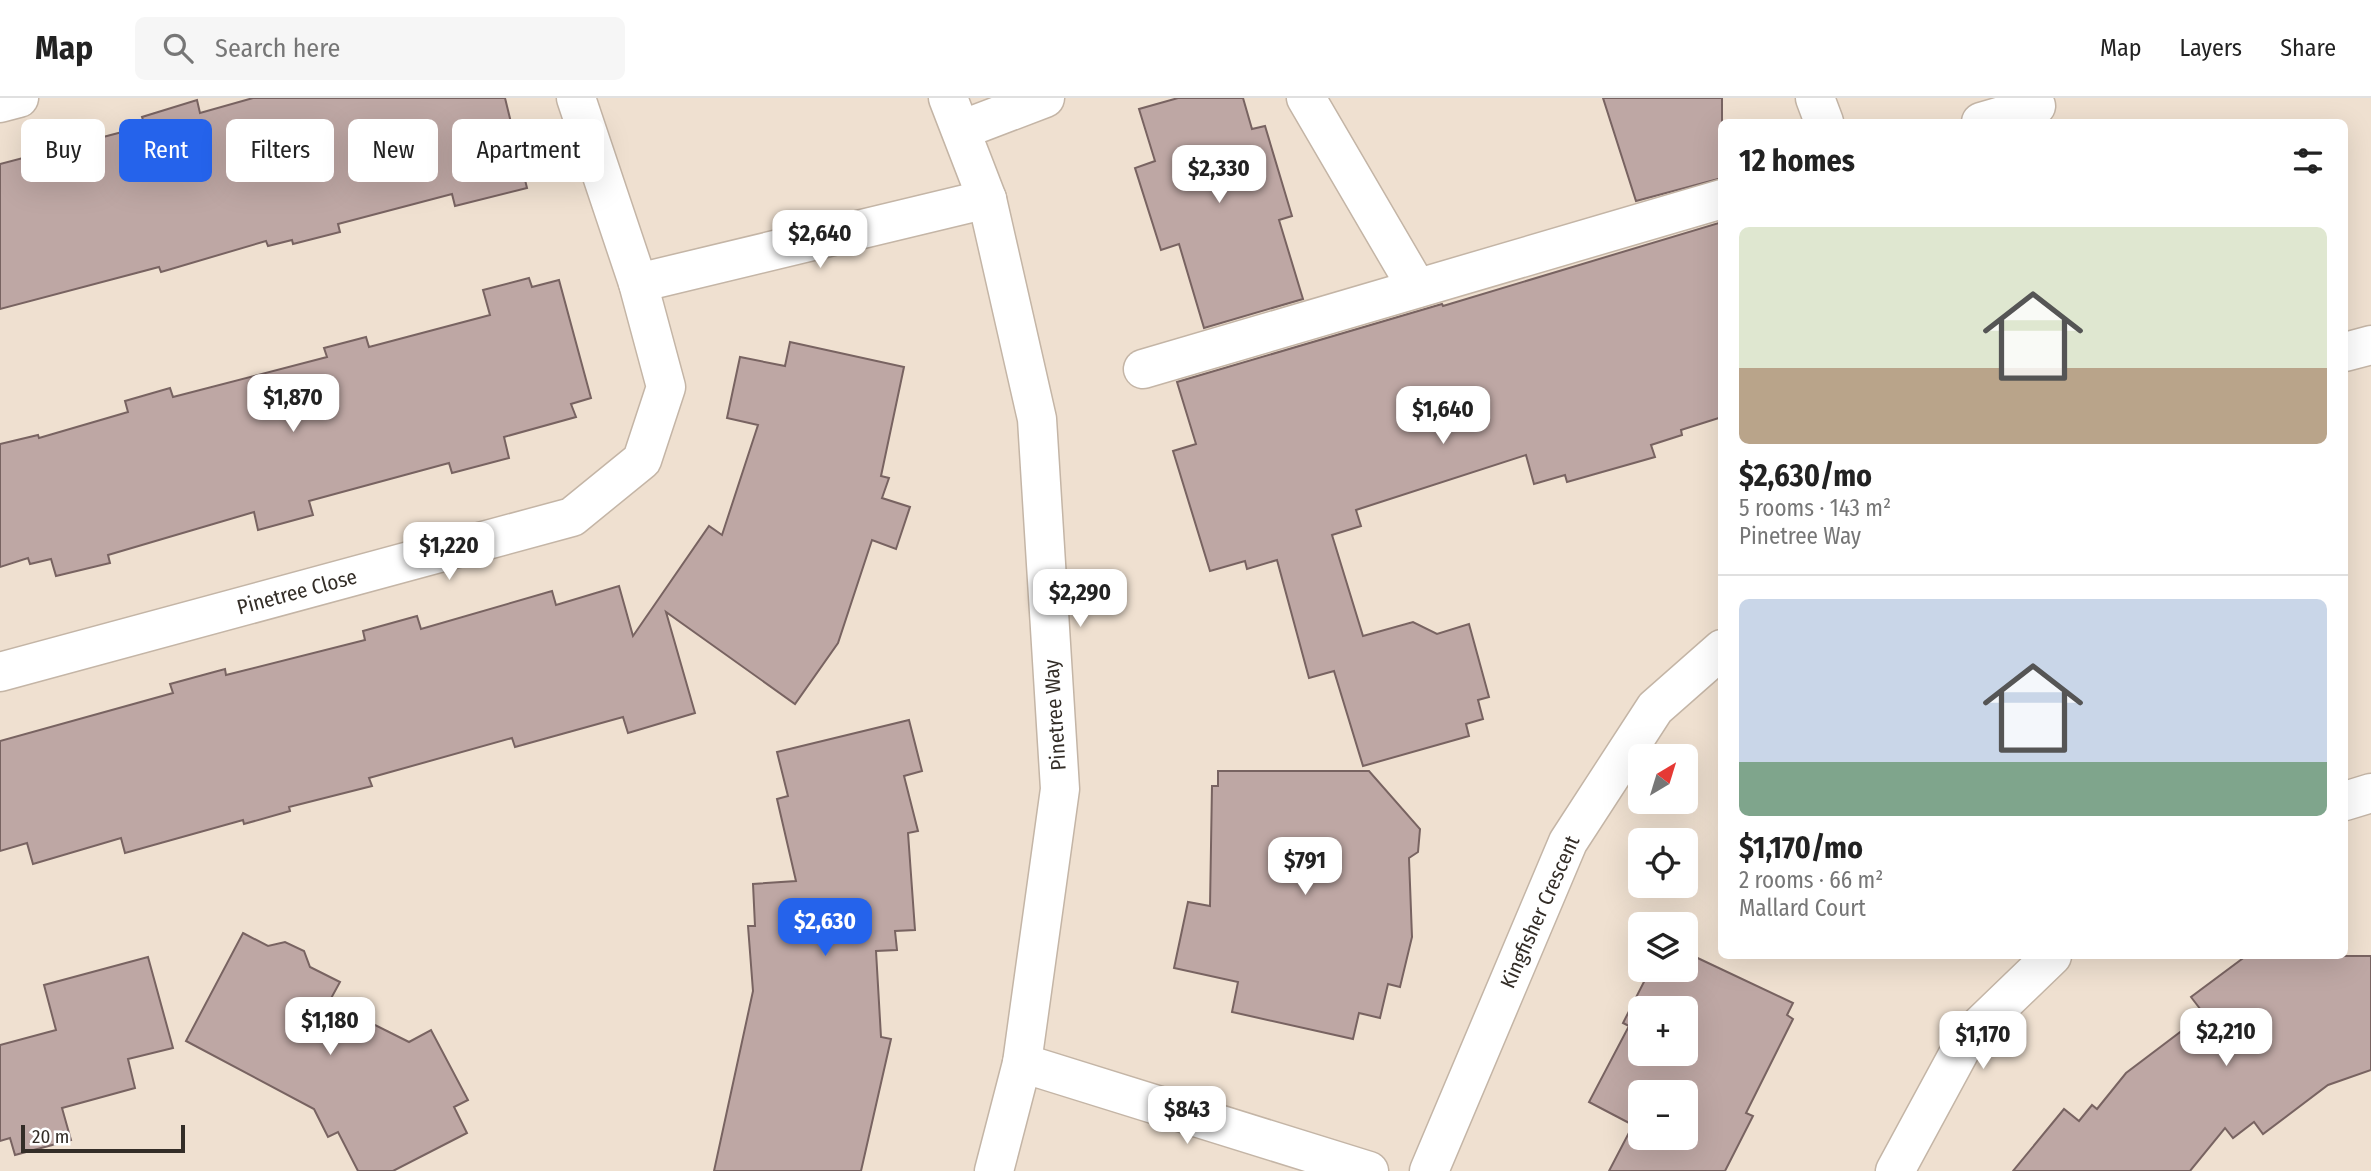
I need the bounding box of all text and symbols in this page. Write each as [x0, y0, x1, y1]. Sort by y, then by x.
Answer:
search box [135, 17, 625, 80]
text: Map [35, 28, 93, 68]
icon: search [159, 29, 197, 67]
text: Search here [215, 33, 340, 64]
text: Map [2100, 34, 2142, 62]
text: Layers [2180, 34, 2242, 62]
text: Share [2280, 34, 2336, 62]
chip: Buy [21, 119, 105, 182]
chip: Rent [119, 119, 212, 182]
chip: Filters [226, 119, 334, 182]
chip: New [348, 119, 438, 182]
chip: Apartment [452, 119, 604, 182]
icon: filters [2289, 142, 2327, 180]
text: 12 homes [1739, 143, 1855, 179]
pin: $2,330 [1162, 146, 1276, 205]
text: $2,330 [1188, 154, 1250, 182]
pin: $2,640 [763, 211, 877, 270]
text: $2,640 [788, 219, 852, 247]
icon: home [1970, 273, 2096, 399]
pin: $1,870 [236, 374, 350, 434]
text: $1,870 [263, 383, 323, 411]
pin: $1,640 [1386, 386, 1500, 446]
text: $1,640 [1412, 395, 1474, 423]
text: $2,630/mo [1739, 458, 1872, 494]
text: 5 rooms · 143 m² [1739, 494, 1891, 522]
pin: $1,220 [392, 522, 506, 582]
text: Pinetree Way [1739, 522, 1861, 550]
text: $1,220 [419, 531, 479, 559]
street label: Pinetree Close [234, 563, 360, 621]
pin: $2,290 [1023, 570, 1137, 629]
text: $2,290 [1049, 578, 1111, 606]
icon: home [1970, 645, 2096, 771]
street label: Pinetree Way [1038, 658, 1072, 771]
north arrow [1628, 744, 1698, 814]
map controls [1628, 744, 1698, 1150]
button: locate [1628, 828, 1698, 898]
text: $1,170/mo [1739, 830, 1863, 866]
street label: Kingfisher Crescent [1495, 832, 1585, 992]
pin: $791 [1264, 838, 1346, 897]
text: $791 [1284, 846, 1326, 874]
text: 2 rooms · 66 m² [1739, 866, 1883, 894]
text: Mallard Court [1739, 894, 1866, 922]
pin: $2,630 [768, 898, 882, 958]
text: $2,630 [794, 907, 856, 935]
button: layers [1628, 912, 1698, 982]
button: + [1628, 996, 1698, 1066]
pin: $1,180 [273, 998, 387, 1057]
text: $1,180 [301, 1006, 359, 1034]
pin: $2,210 [2169, 1009, 2283, 1068]
pin: $1,170 [1926, 1012, 2040, 1071]
text: $2,210 [2196, 1017, 2256, 1045]
text: $1,170 [1955, 1020, 2011, 1048]
button: − [1628, 1080, 1698, 1150]
pin: $843 [1146, 1086, 1228, 1146]
text: $843 [1164, 1095, 1210, 1123]
scale bar [21, 1122, 186, 1154]
text: 20 m [32, 1125, 69, 1148]

